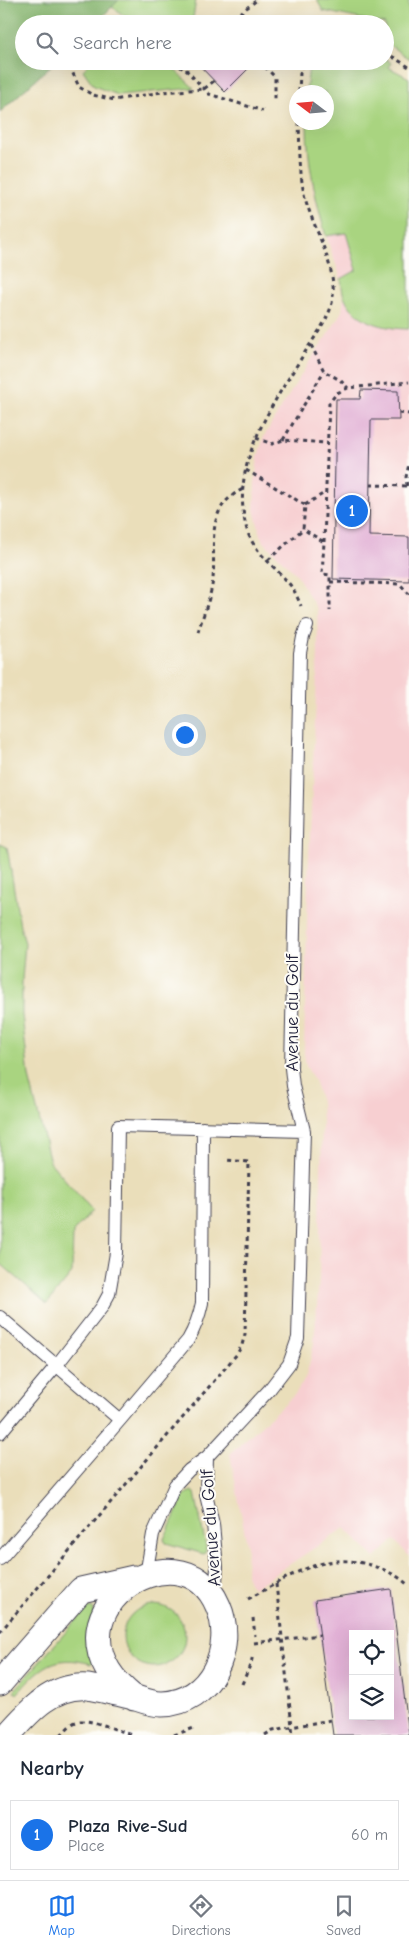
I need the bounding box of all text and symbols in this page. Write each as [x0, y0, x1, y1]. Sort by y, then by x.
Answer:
search box [15, 15, 394, 70]
icon: search [33, 29, 61, 57]
text: Search here [73, 32, 172, 54]
north arrow [289, 85, 334, 130]
pin: 1 [336, 492, 368, 530]
your location [172, 722, 198, 748]
street label: Avenue du Golf [282, 954, 303, 1071]
street label: Avenue du Golf [196, 1468, 226, 1587]
map controls [349, 1630, 394, 1720]
button: locate [349, 1630, 394, 1675]
button: layers [349, 1675, 394, 1720]
text: Nearby [20, 1756, 84, 1780]
text: Plaza Rive-Sud [68, 1815, 188, 1837]
text: 1 [34, 1826, 40, 1844]
text: 60 m [351, 1826, 388, 1844]
text: Place [68, 1837, 104, 1855]
tab: Map [48, 1892, 76, 1939]
tab: Directions [171, 1892, 231, 1939]
tab: Saved [326, 1892, 361, 1939]

